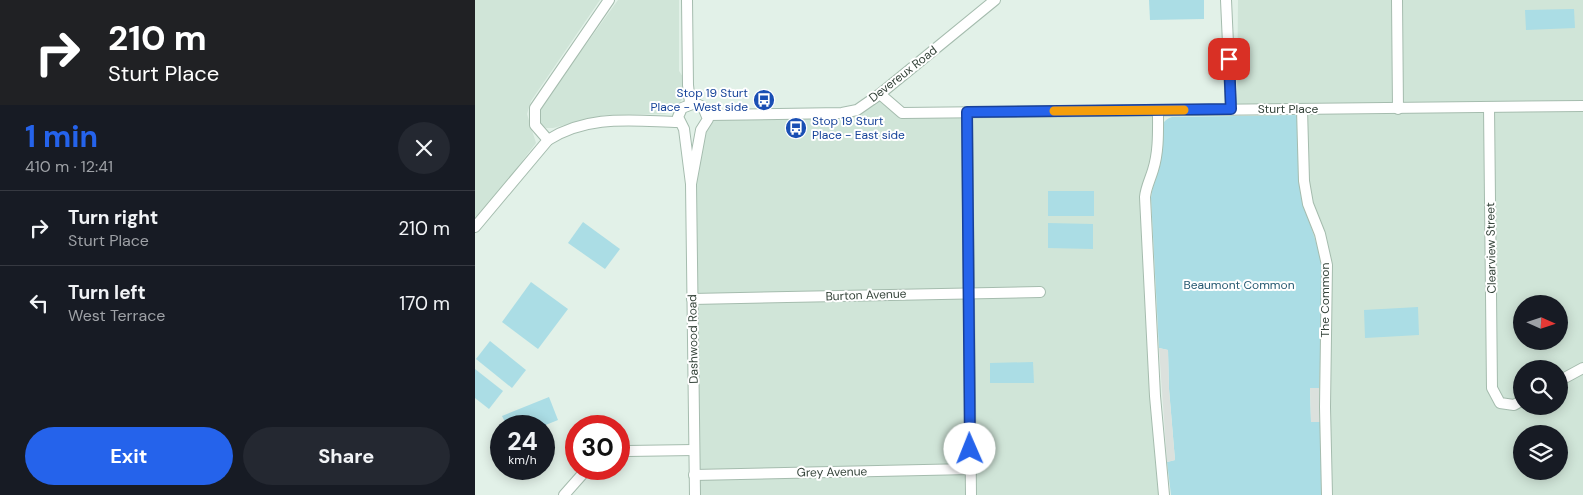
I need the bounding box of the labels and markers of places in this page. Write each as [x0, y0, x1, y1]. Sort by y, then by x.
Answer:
pin [1208, 38, 1250, 80]
place label: Stop 19 Sturt Place - West side [651, 85, 748, 115]
bus stop icon: Stop 19 Sturt Place - West side [752, 88, 776, 112]
place label: Stop 19 Sturt Place - East side [812, 113, 905, 143]
bus stop icon: Stop 19 Sturt Place - East side [784, 116, 808, 140]

